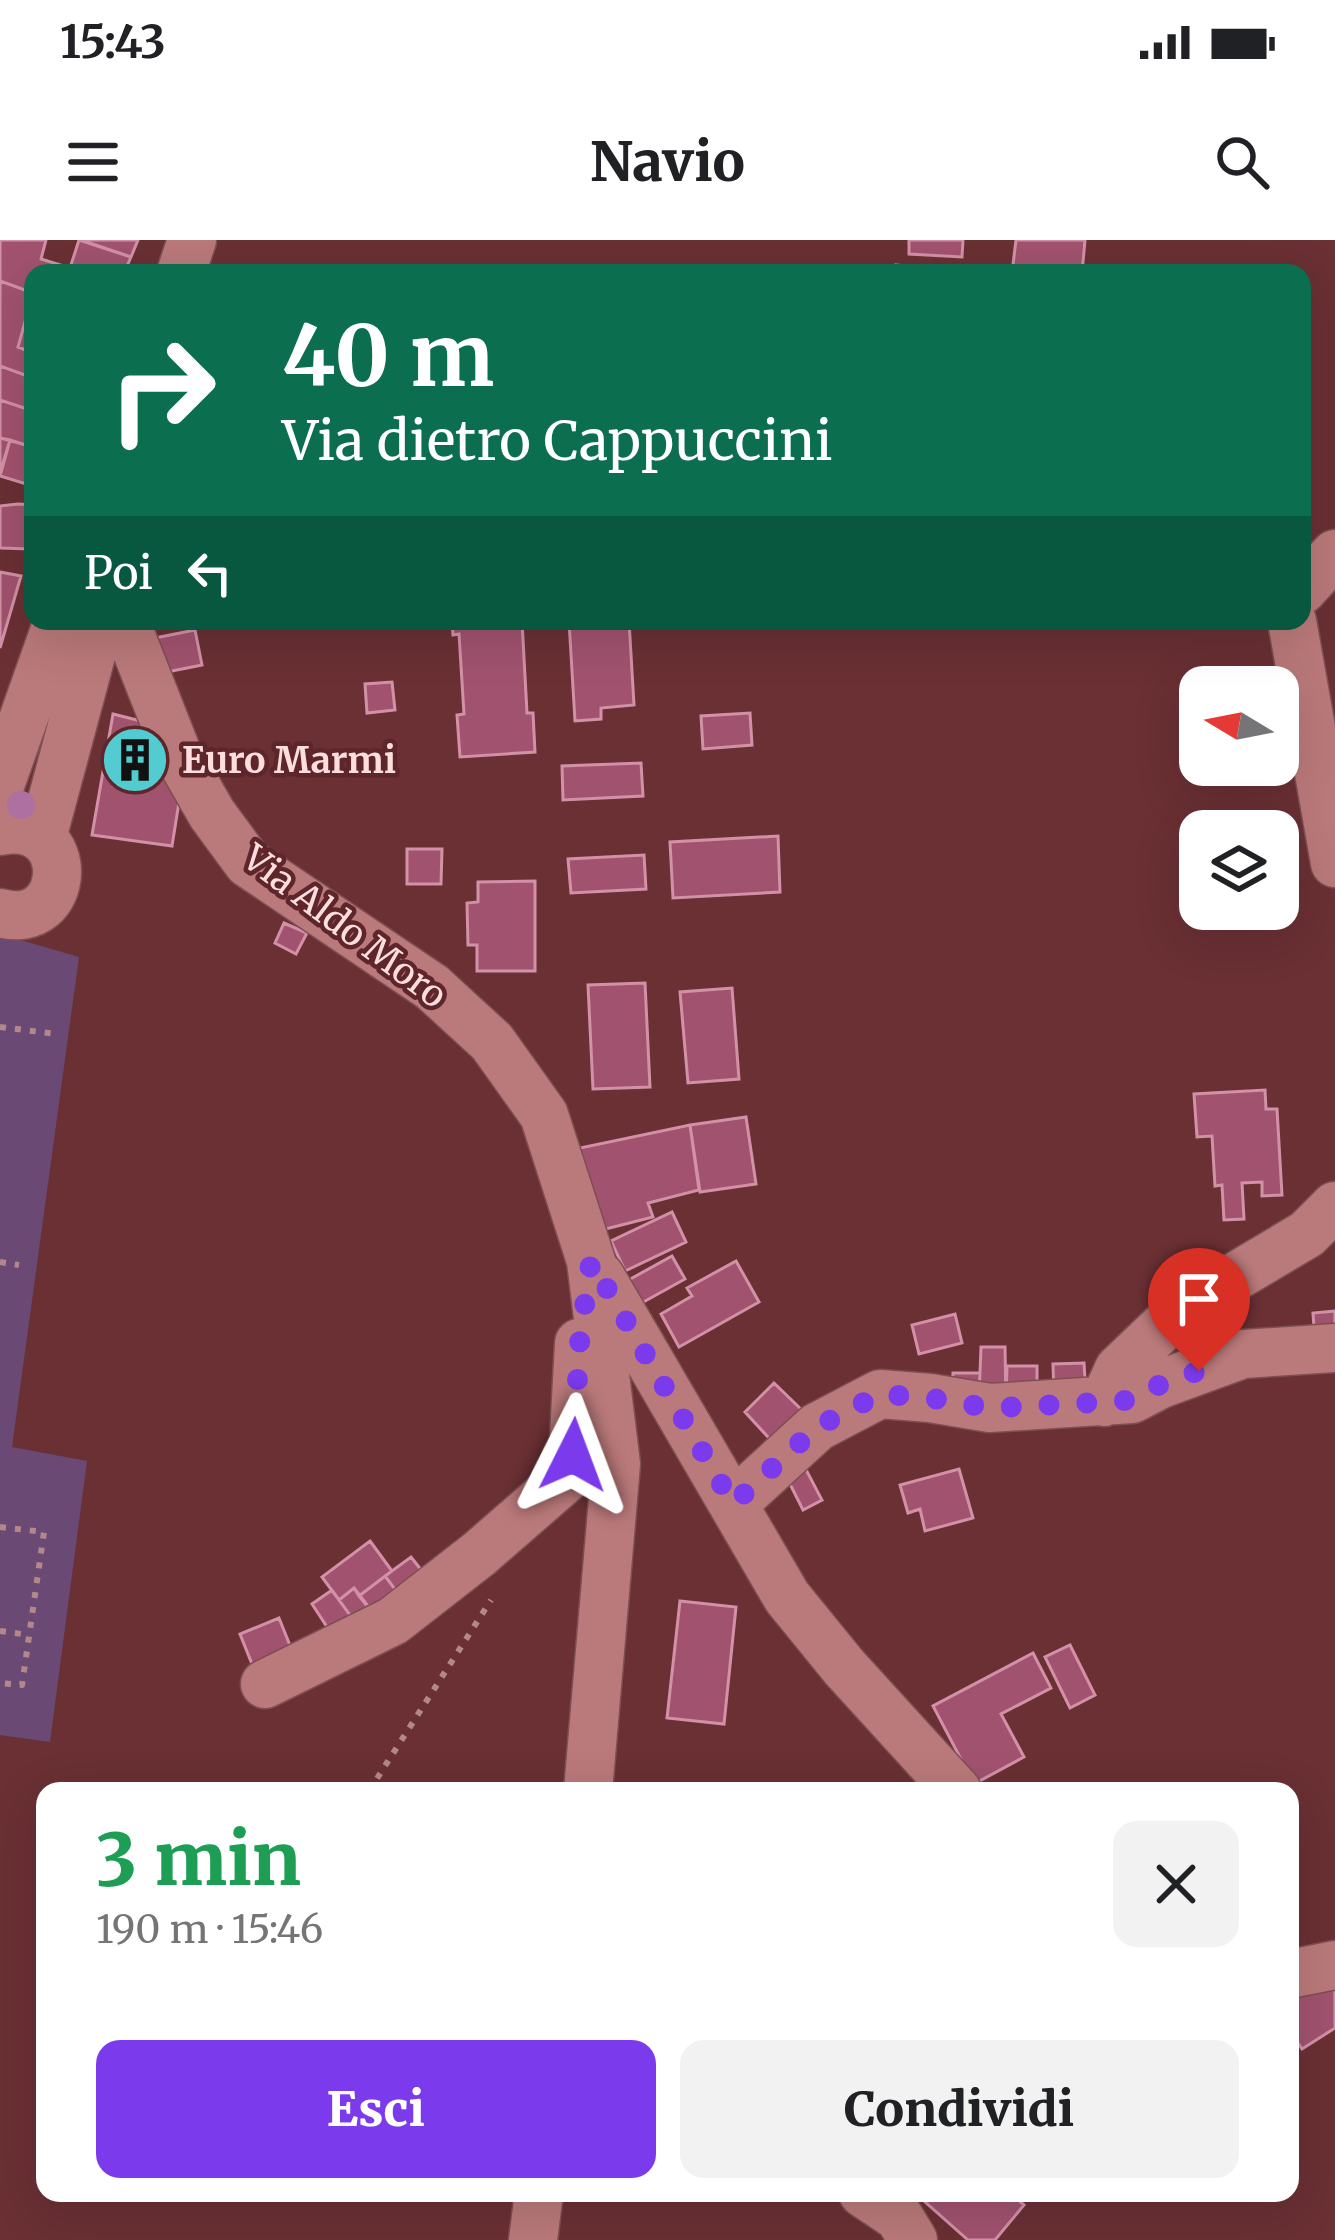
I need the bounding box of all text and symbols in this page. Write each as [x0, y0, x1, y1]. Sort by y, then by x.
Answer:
text: 15:43 [60, 14, 166, 70]
text: Navio [590, 128, 745, 196]
icon: menu [60, 129, 126, 195]
icon: search [1209, 129, 1275, 195]
text: 40 m [282, 303, 494, 409]
icon: right [84, 312, 240, 468]
text: Via dietro Cappuccini [282, 407, 832, 475]
icon: left [177, 540, 243, 606]
text: Poi [84, 545, 153, 601]
north arrow [1179, 666, 1299, 786]
map controls [1179, 666, 1299, 930]
building icon: Euro Marmi [100, 725, 170, 795]
place label: Euro Marmi [182, 738, 396, 783]
button: layers [1179, 810, 1299, 930]
street label: Via Aldo Moro [233, 834, 456, 1018]
pin [1148, 1248, 1250, 1371]
icon: arrive [1166, 1266, 1232, 1332]
position arrow [510, 1392, 636, 1518]
text: 3 min [96, 1814, 301, 1905]
button: close [1113, 1821, 1239, 1947]
text: 190 m · 15:46 [96, 1905, 323, 1954]
button: Esci [96, 2040, 656, 2178]
button: Condividi [680, 2040, 1239, 2178]

